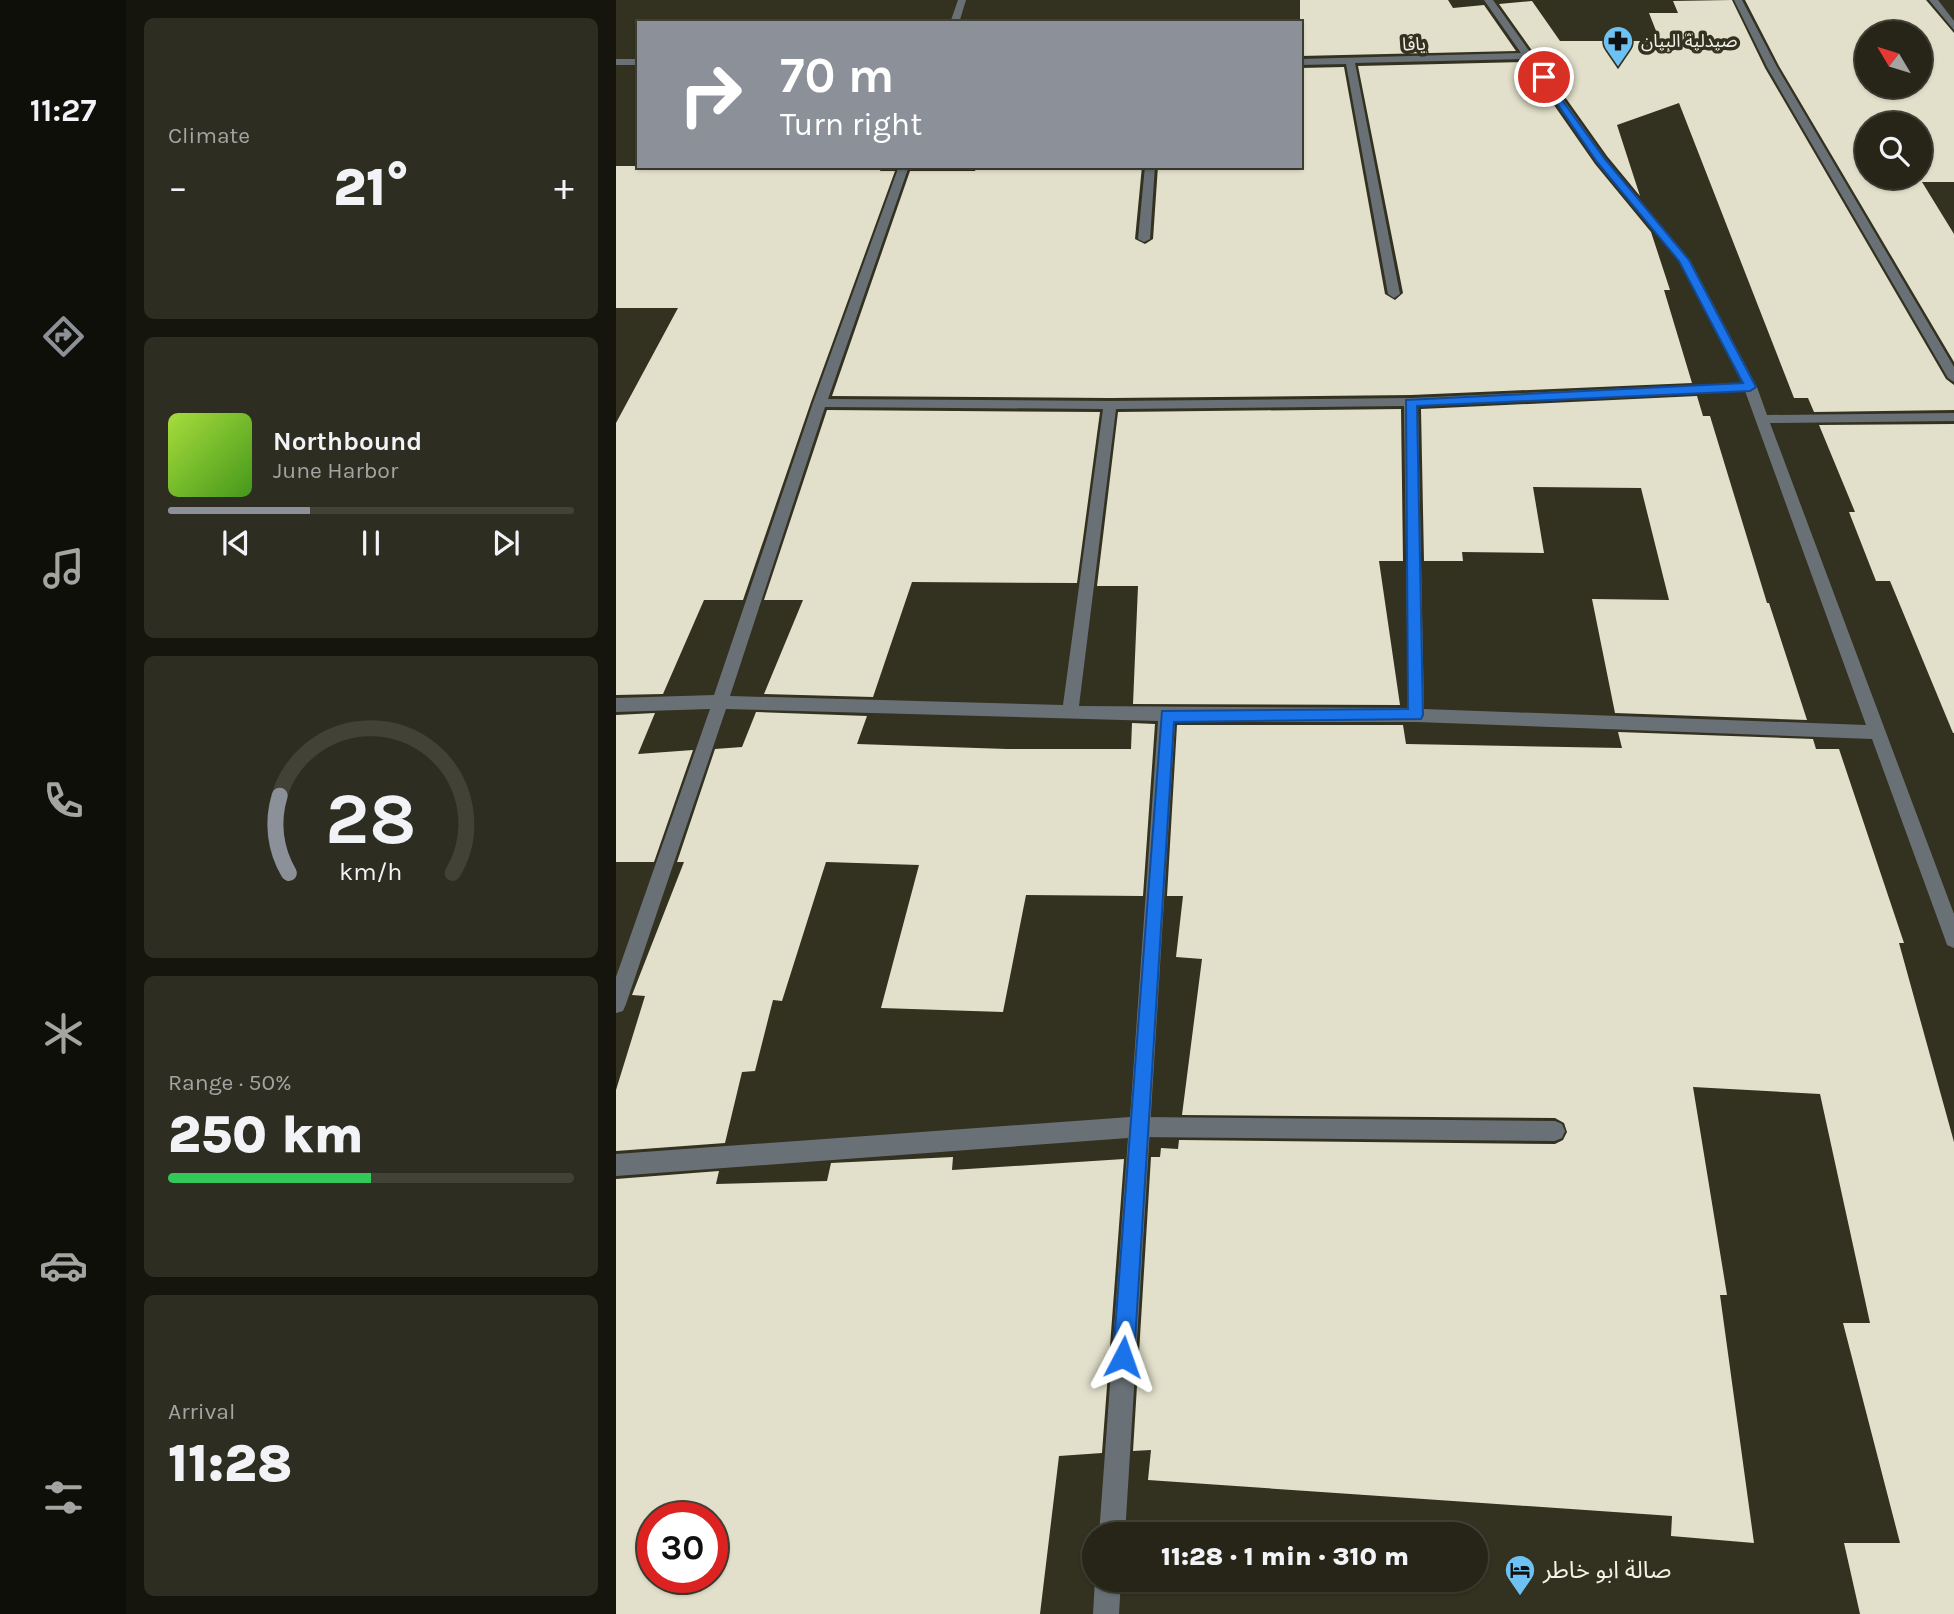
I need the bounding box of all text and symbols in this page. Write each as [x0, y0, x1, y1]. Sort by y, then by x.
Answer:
north arrow [1855, 21, 1932, 98]
map controls [1855, 21, 1932, 189]
pharmacy icon: صيدلية البيان [1601, 24, 1635, 68]
place label: صيدلية البيان [1641, 30, 1737, 52]
street label: يافا [1402, 33, 1426, 55]
text: 70 m [780, 47, 894, 104]
pin [1514, 47, 1574, 107]
icon: right [665, 49, 756, 140]
icon: arrive [1525, 58, 1563, 96]
text: 11:27 [30, 92, 96, 129]
text: Turn right [780, 106, 922, 143]
button: search [1855, 112, 1932, 189]
text: Climate [168, 122, 250, 149]
text: 21° [333, 157, 409, 218]
text: − [168, 165, 188, 210]
text: + [554, 165, 574, 210]
icon: directions [39, 312, 88, 361]
text: Northbound [273, 426, 422, 457]
text: June Harbor [273, 457, 398, 484]
icon: previous [217, 524, 255, 562]
icon: pause [352, 524, 390, 562]
icon: next [487, 524, 525, 562]
icon: music [39, 544, 88, 593]
icon: phone [39, 776, 88, 825]
text: 28 [325, 776, 417, 861]
text: km/h [339, 857, 403, 886]
icon: climate [39, 1009, 88, 1058]
text: Range · 50% [168, 1069, 292, 1096]
text: 250 km [168, 1104, 364, 1165]
icon: car [39, 1241, 88, 1290]
position arrow [1086, 1320, 1160, 1394]
text: Arrival [168, 1398, 235, 1425]
text: 11:28 [168, 1433, 292, 1494]
icon: filters [39, 1473, 88, 1522]
speed limit sign: 30 [637, 1502, 728, 1593]
text: 11:28 · 1 min · 310 m [1161, 1541, 1409, 1572]
hotel icon: صالة ابو خاطر [1503, 1553, 1537, 1597]
place label: صالة ابو خاطر [1542, 1556, 1671, 1584]

